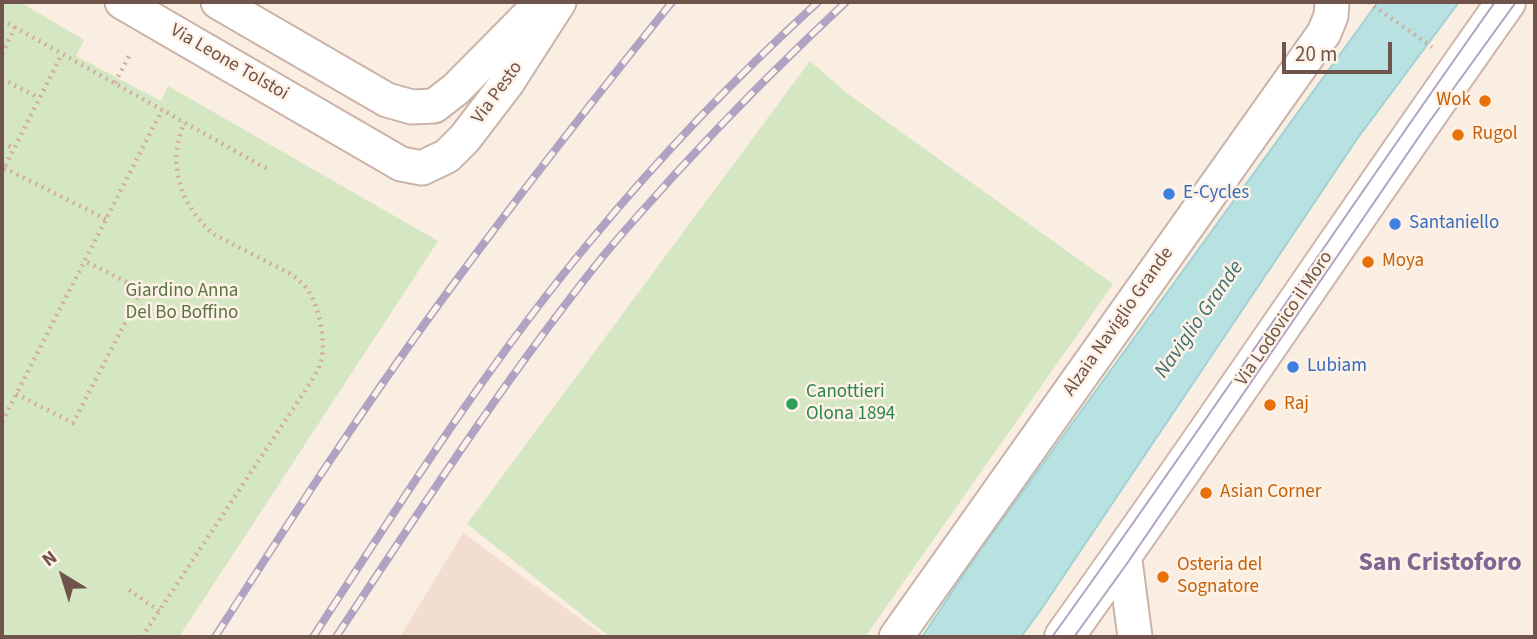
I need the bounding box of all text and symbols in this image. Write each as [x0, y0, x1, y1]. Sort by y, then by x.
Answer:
street label: Via Leone Tolstoi [166, 20, 292, 106]
scale bar [1285, 28, 1395, 72]
text: 20 m [1295, 39, 1337, 69]
street label: Via Pesto [468, 57, 528, 129]
place label: Wok [1436, 90, 1471, 112]
marker: Wok [1477, 93, 1493, 109]
place label: Rugol [1472, 124, 1518, 146]
marker: Rugol [1450, 127, 1466, 143]
place label: E-Cycles [1183, 183, 1249, 205]
marker: E-Cycles [1161, 186, 1177, 202]
place label: Santaniello [1409, 213, 1499, 235]
marker: Santaniello [1387, 216, 1403, 232]
street label: Alzaia Naviglio Grande [1059, 243, 1179, 401]
street label: Via Lodovico il Moro [1231, 247, 1339, 391]
place label: Moya [1382, 251, 1424, 273]
marker: Moya [1360, 254, 1376, 270]
water label: Naviglio Grande [1150, 256, 1250, 384]
park label: Giardino Anna Del Bo Boffino [126, 281, 238, 325]
place label: Lubiam [1307, 356, 1367, 378]
marker: Lubiam [1285, 359, 1301, 375]
place label: Canottieri Olona 1894 [806, 382, 895, 426]
place label: Raj [1284, 394, 1309, 416]
marker: Canottieri Olona 1894 [784, 396, 800, 412]
marker: Raj [1262, 397, 1278, 413]
place label: Asian Corner [1220, 482, 1321, 504]
marker: Asian Corner [1198, 485, 1214, 501]
north arrow [28, 541, 98, 611]
text: N [36, 545, 63, 574]
district label: San Cristoforo [1358, 548, 1522, 580]
place label: Osteria del Sognatore [1177, 555, 1262, 599]
marker: Osteria del Sognatore [1155, 569, 1171, 585]

